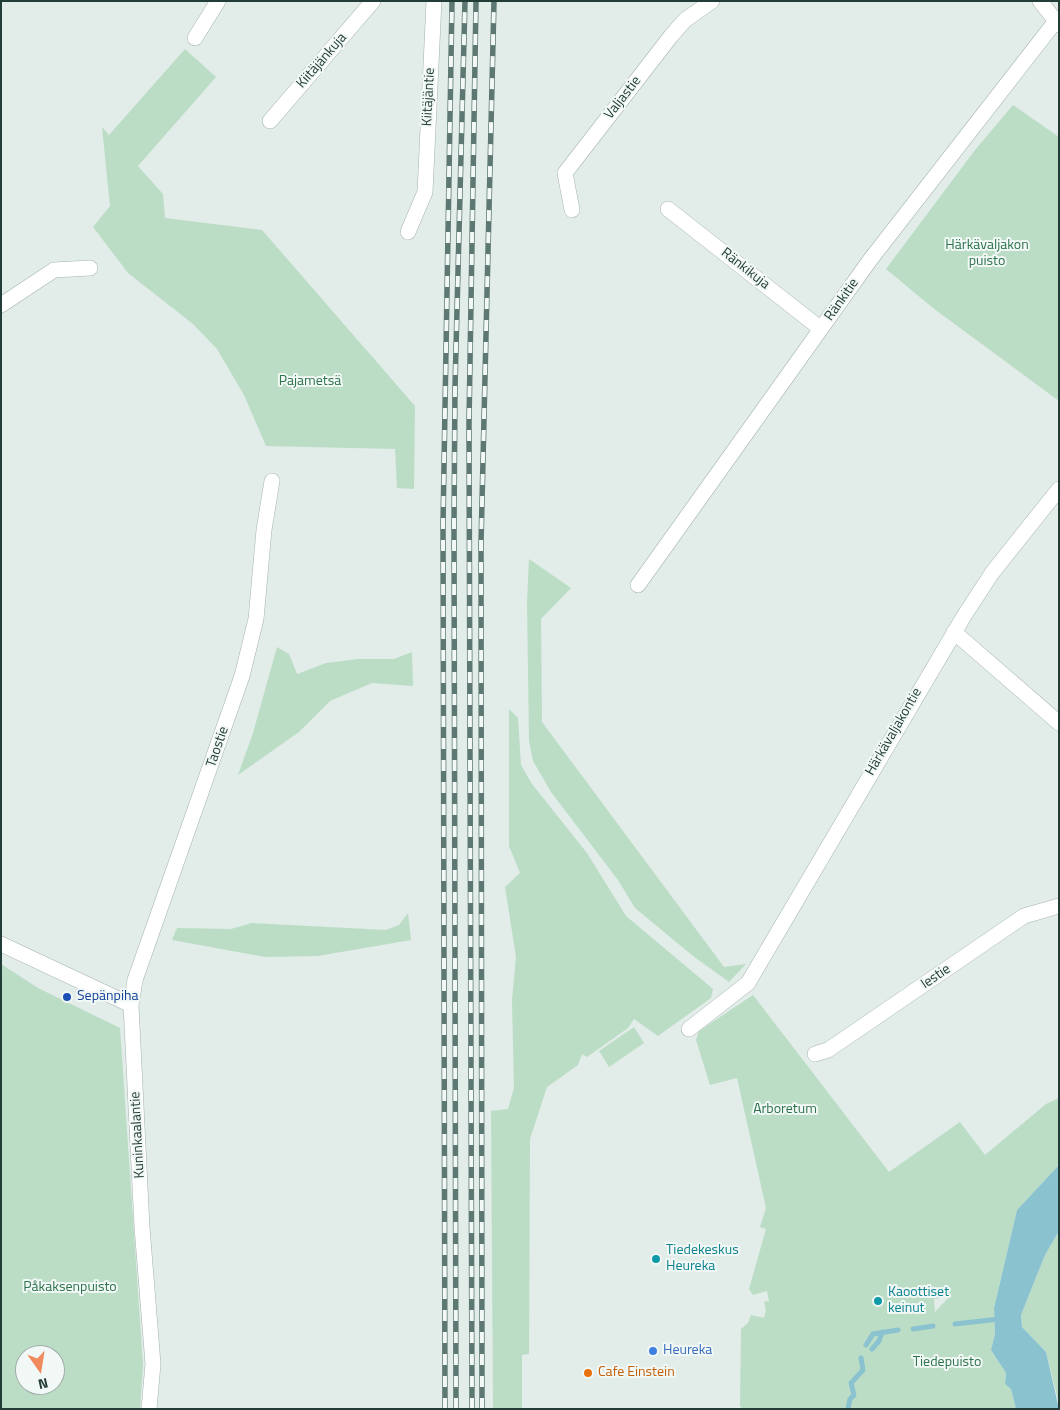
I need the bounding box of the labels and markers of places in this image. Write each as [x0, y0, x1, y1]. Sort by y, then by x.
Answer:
place label: Sepänpiha [77, 989, 139, 1005]
marker: Sepänpiha [61, 991, 73, 1003]
place label: Tiedekeskus Heureka [666, 1243, 739, 1276]
marker: Tiedekeskus Heureka [650, 1253, 662, 1265]
place label: Kaoottiset keinut [888, 1285, 949, 1318]
marker: Kaoottiset keinut [872, 1295, 884, 1307]
place label: Heureka [663, 1343, 712, 1359]
marker: Heureka [647, 1345, 659, 1357]
place label: Cafe Einstein [598, 1365, 675, 1381]
marker: Cafe Einstein [582, 1367, 594, 1379]

